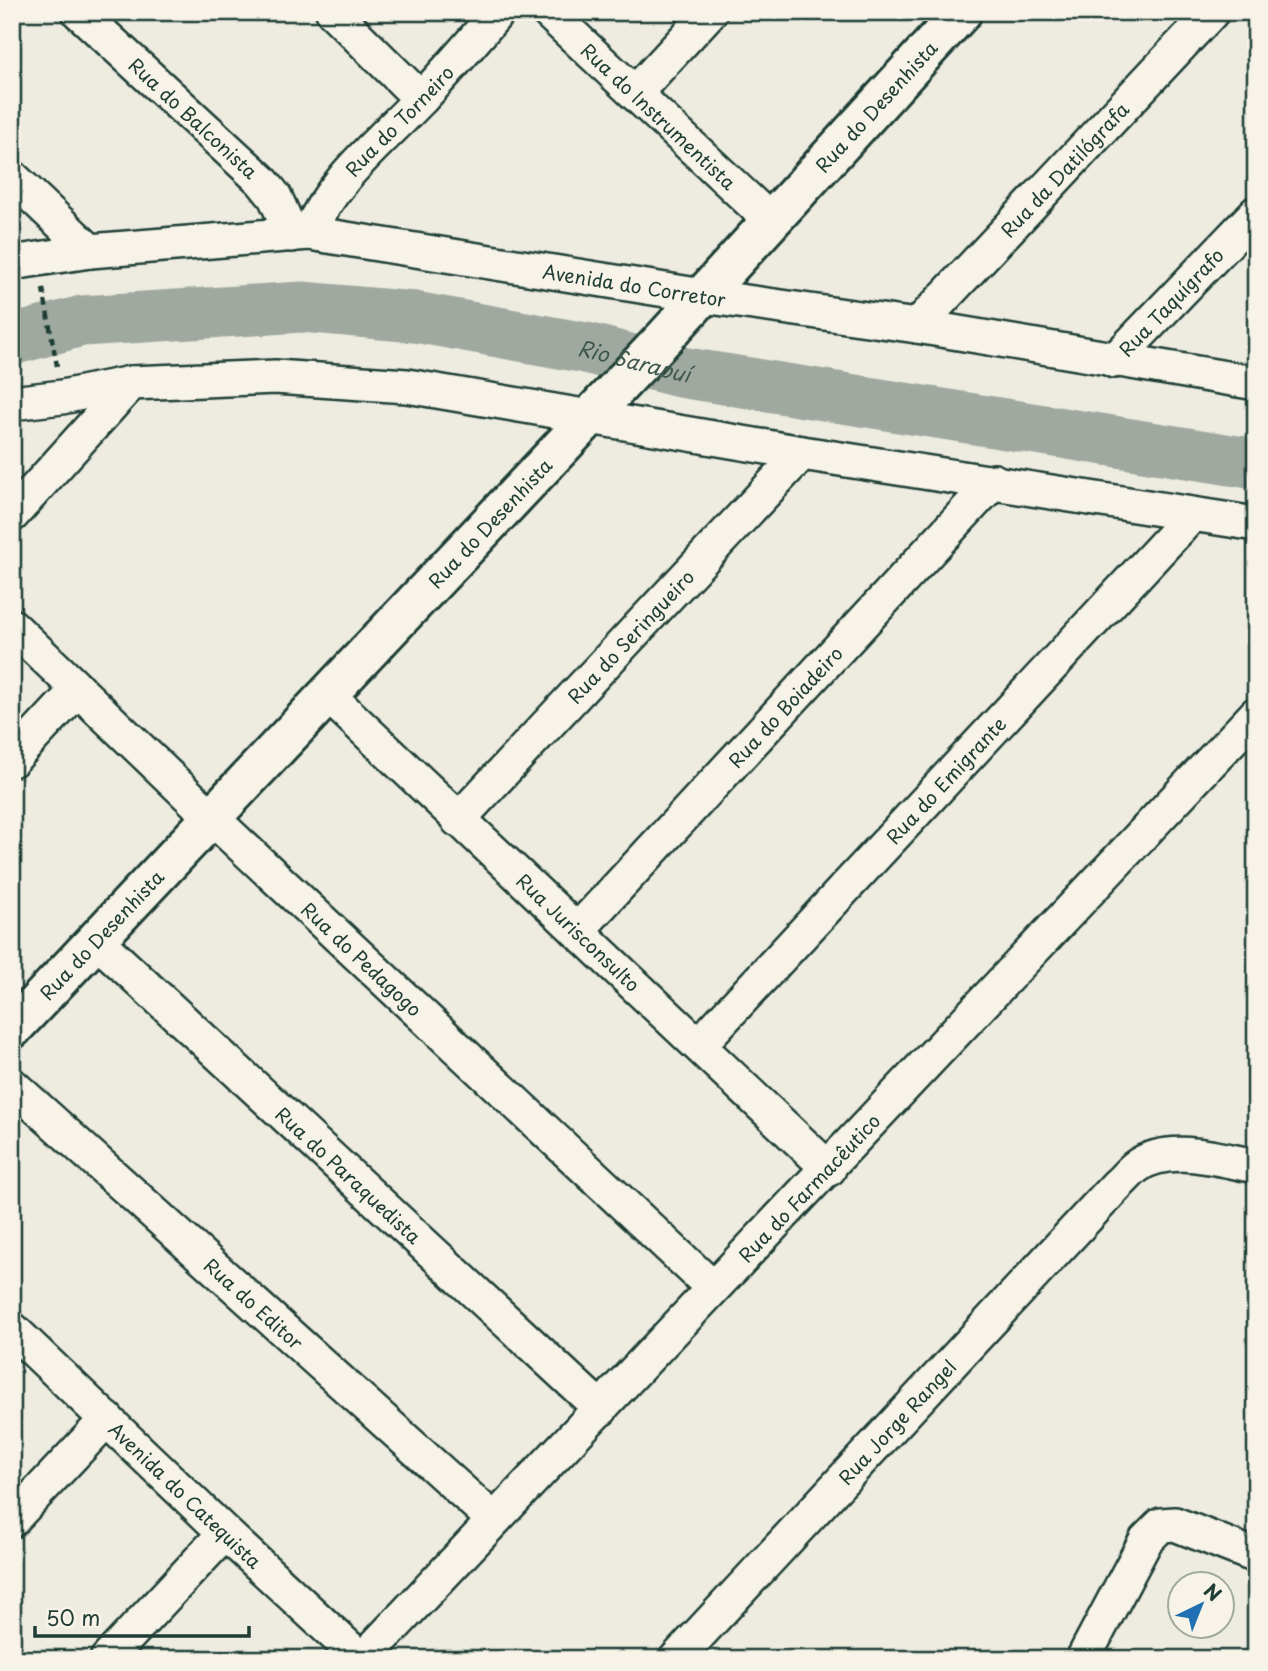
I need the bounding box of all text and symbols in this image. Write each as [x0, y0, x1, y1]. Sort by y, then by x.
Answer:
street label: Rua do Desenhista [808, 34, 944, 178]
street label: Rua do Instrumentista [575, 36, 743, 196]
street label: Rua do Balconista [123, 51, 265, 185]
street label: Rua do Torneiro [338, 59, 460, 182]
street label: Rua da Datilógrafa [994, 95, 1135, 243]
street label: Rua Taquígrafo [1112, 241, 1230, 362]
street label: Avenida do Corretor [541, 257, 728, 313]
water label: Rio Sarapuí [575, 331, 698, 390]
street label: Rua do Desenhista [421, 451, 558, 594]
street label: Rua do Seringueiro [561, 563, 700, 709]
street label: Rua do Boiadeiro [721, 640, 849, 774]
street label: Rua do Emigrante [879, 710, 1012, 850]
street label: Rua do Desenhista [33, 863, 170, 1006]
street label: Rua Jurisconsulto [511, 867, 647, 998]
street label: Rua do Pedagogo [295, 895, 429, 1022]
street label: Rua do Paraquedista [270, 1100, 428, 1250]
street label: Rua do Farmacêutico [732, 1107, 886, 1268]
street label: Rua do Editor [198, 1251, 310, 1356]
street label: Rua Jorge Rangel [831, 1353, 962, 1491]
street label: Avenida do Catequista [103, 1415, 268, 1575]
north arrow [1166, 1570, 1236, 1640]
text: N [1198, 1576, 1228, 1607]
scale bar [35, 1594, 248, 1638]
text: 50 m [46, 1601, 100, 1633]

